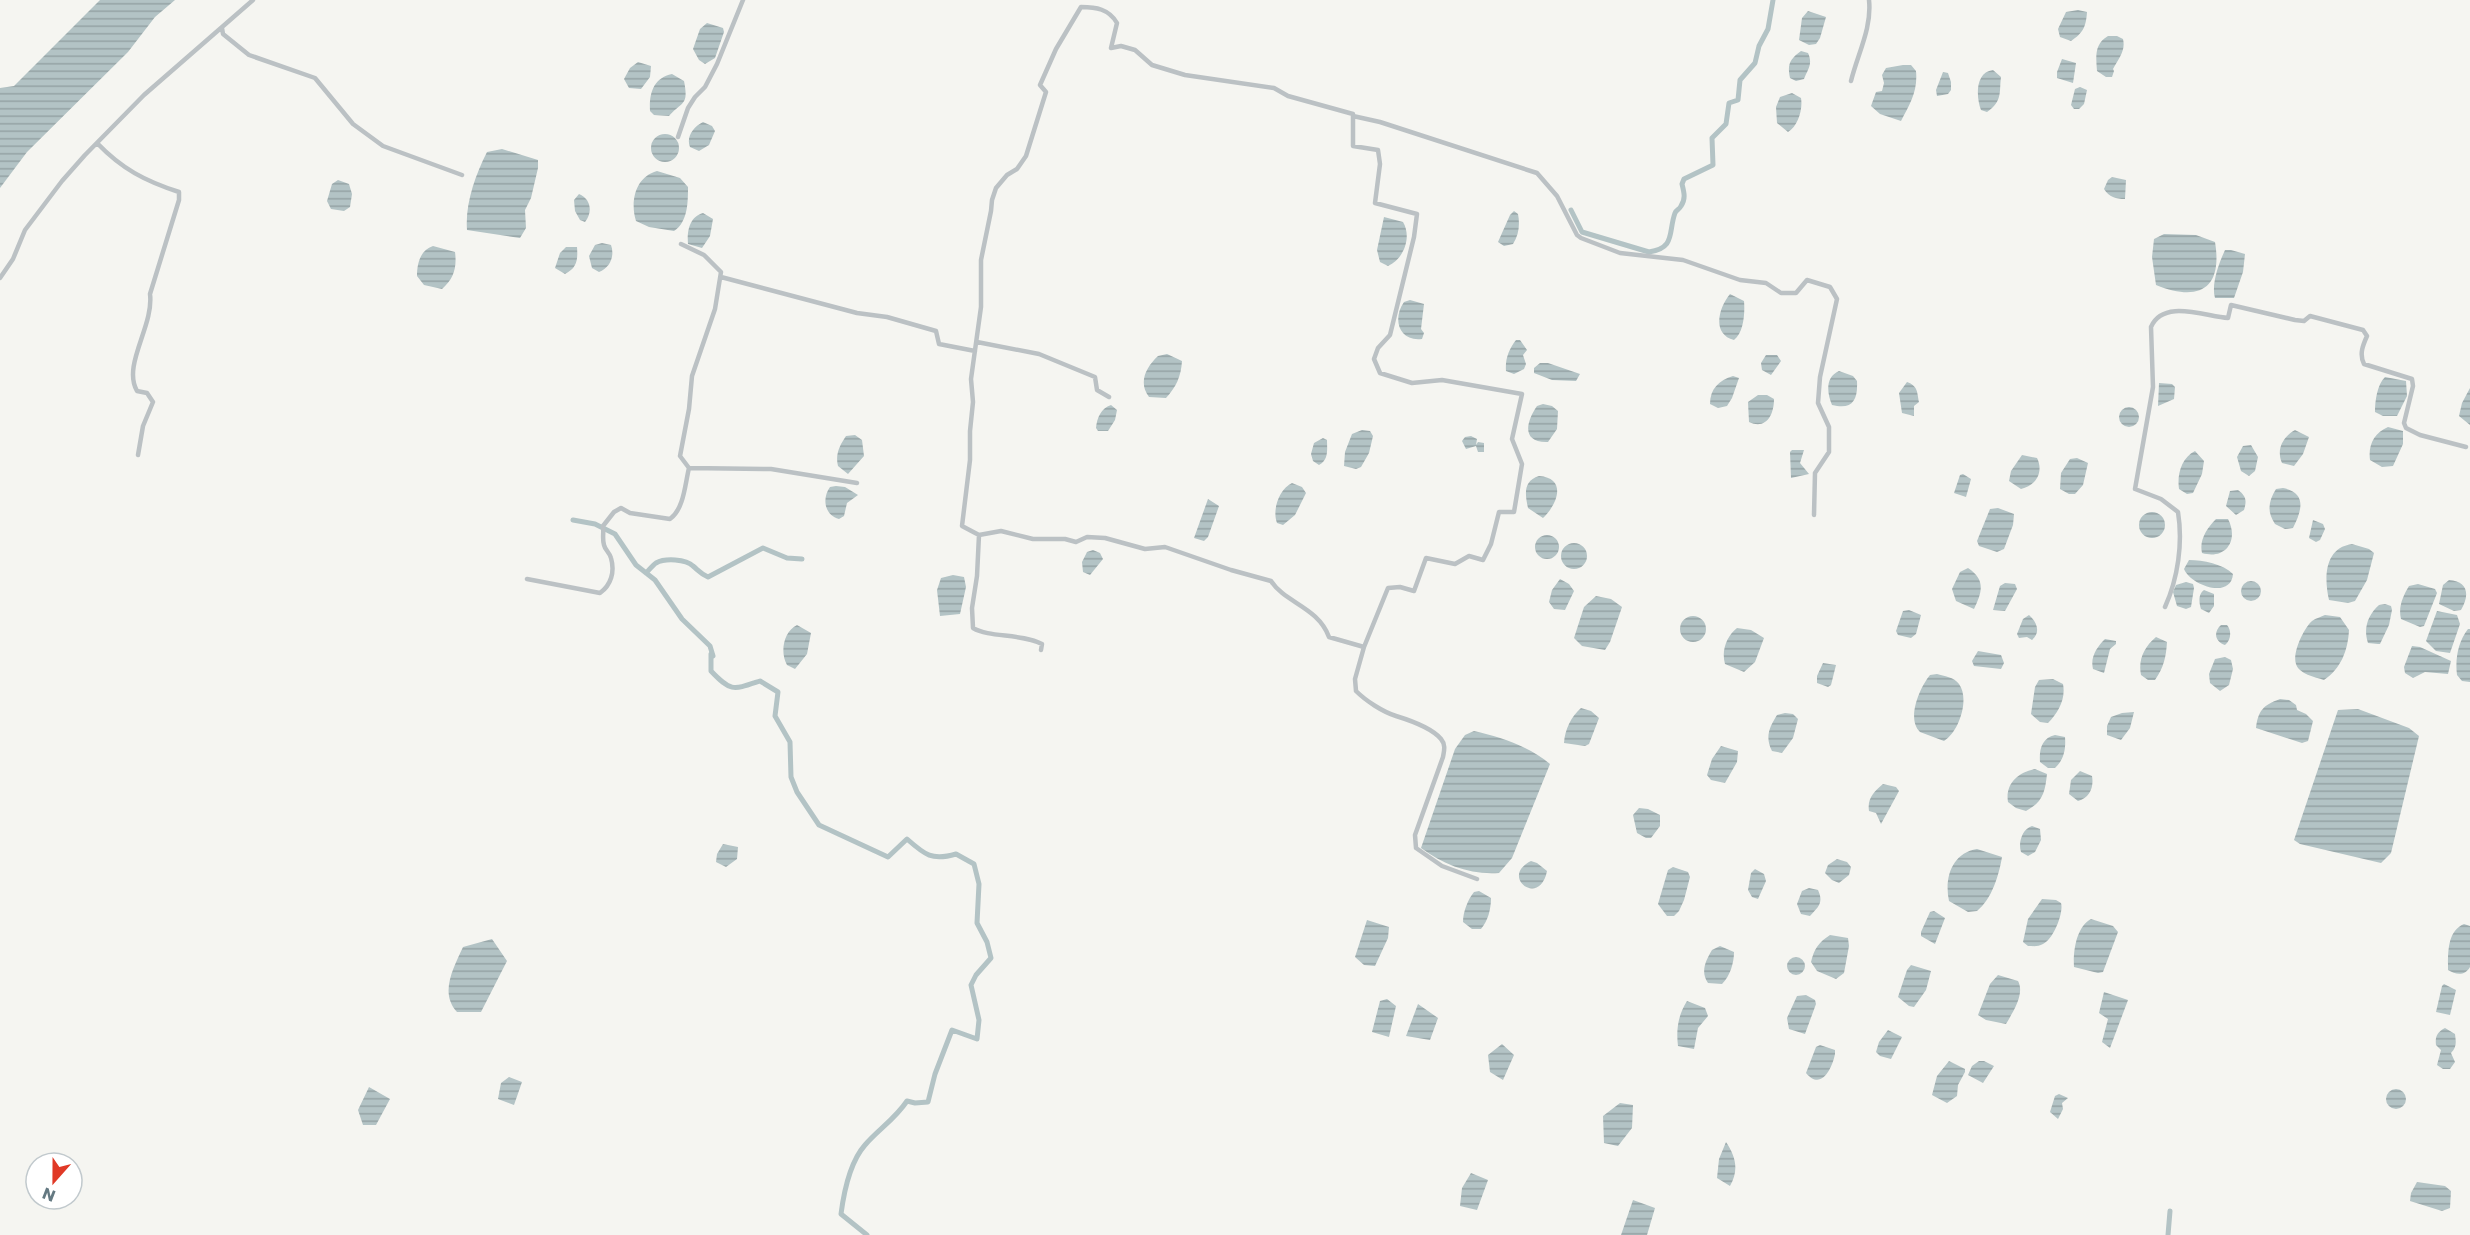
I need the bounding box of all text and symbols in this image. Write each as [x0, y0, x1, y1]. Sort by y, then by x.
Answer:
north arrow [24, 1151, 84, 1211]
text: N [39, 1182, 59, 1207]

